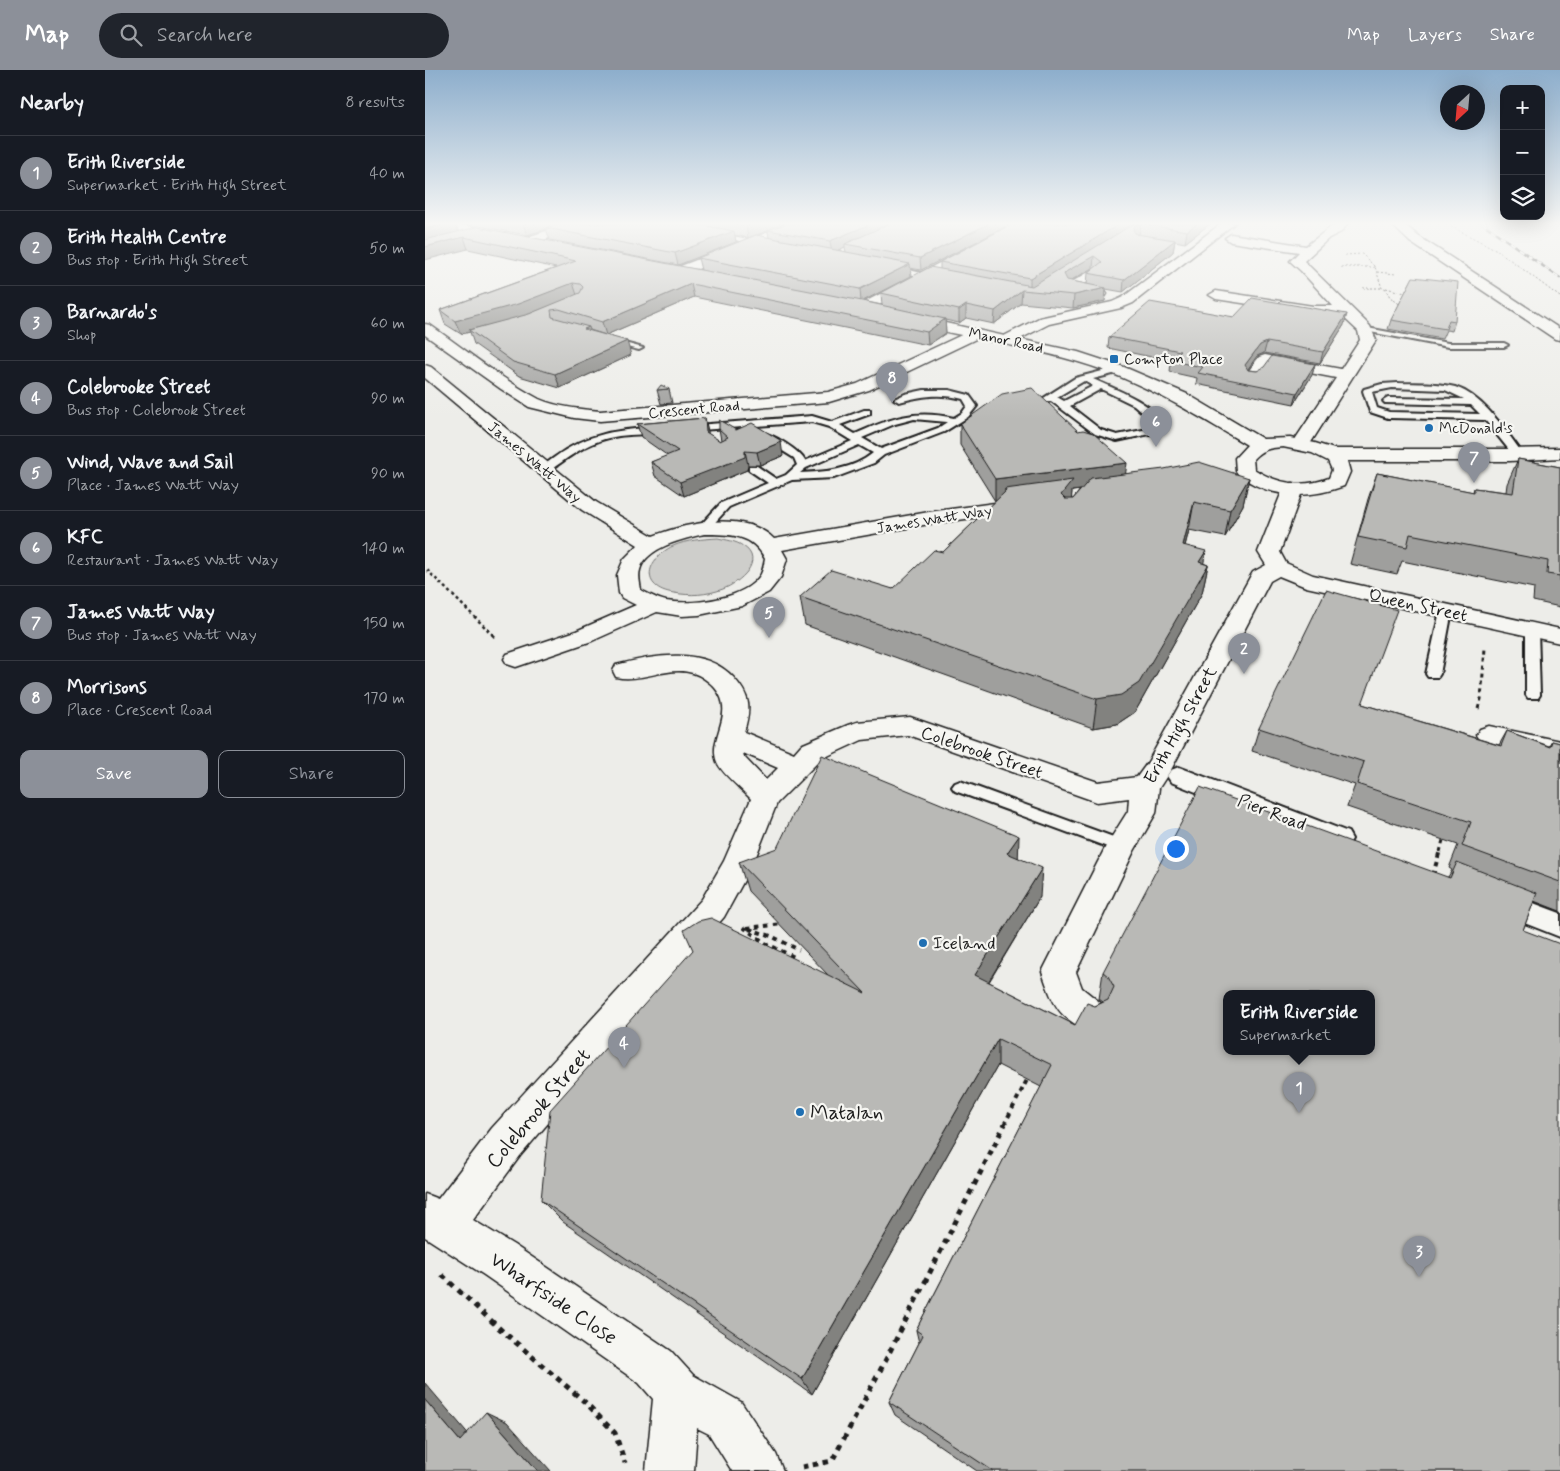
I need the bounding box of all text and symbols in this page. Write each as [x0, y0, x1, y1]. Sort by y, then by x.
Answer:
search box [99, 13, 449, 58]
text: Map [25, 20, 69, 51]
icon: search [117, 21, 145, 49]
text: Search here [157, 23, 253, 48]
text: Map [1347, 23, 1380, 47]
text: Layers [1408, 23, 1462, 47]
text: Share [1490, 23, 1535, 47]
north arrow [1440, 85, 1485, 130]
map controls [1500, 85, 1545, 220]
button: + [1500, 85, 1545, 130]
text: Nearby [20, 89, 84, 117]
text: 8 results [345, 92, 405, 113]
button: − [1500, 130, 1545, 175]
text: Erith Riverside [67, 150, 185, 175]
text: 1 [32, 163, 40, 184]
text: 40 m [369, 163, 405, 184]
text: Supermarket · Erith High Street [67, 175, 287, 196]
button: layers [1500, 175, 1545, 220]
text: Erith Health Centre [67, 225, 226, 250]
text: 2 [32, 238, 40, 259]
text: 50 m [369, 238, 405, 259]
text: Bus stop · Erith High Street [67, 250, 248, 271]
text: Barnardo's [67, 300, 157, 325]
text: 3 [32, 313, 40, 334]
text: 60 m [371, 313, 405, 334]
street label: Manor Road [967, 323, 1045, 359]
text: Shop [67, 325, 96, 346]
place label: Compton Place [1124, 350, 1223, 370]
marker: Compton Place [1108, 353, 1120, 365]
pin: 8 [876, 362, 908, 403]
text: Colebrooke Street [67, 375, 210, 400]
text: 4 [31, 388, 41, 409]
text: 90 m [371, 388, 405, 409]
street label: Crescent Road [648, 396, 741, 424]
text: Bus stop · Colebrook Street [67, 400, 246, 421]
pin: 6 [1140, 406, 1172, 447]
street label: James Watt Way [483, 418, 586, 508]
place label: McDonald's [1439, 419, 1513, 439]
marker: McDonald's [1423, 422, 1435, 434]
pin: 7 [1458, 442, 1490, 483]
text: Wind, Wave and Sail [67, 450, 233, 475]
text: 5 [31, 463, 41, 484]
text: 90 m [371, 463, 405, 484]
text: Place · James Watt Way [67, 475, 239, 496]
street label: James Watt Way [875, 501, 994, 539]
text: KFC [67, 525, 103, 550]
text: 6 [32, 538, 40, 559]
text: 140 m [361, 538, 405, 559]
text: Restaurant · James Watt Way [67, 550, 278, 571]
street label: Queen Street [1366, 584, 1470, 628]
pin: 5 [753, 597, 785, 638]
text: James Watt Way [67, 600, 215, 625]
text: 7 [31, 613, 41, 634]
text: 150 m [363, 613, 405, 634]
text: Bus stop · James Watt Way [67, 625, 257, 646]
pin: 2 [1228, 633, 1260, 674]
street label: Erith High Street [1139, 662, 1225, 789]
text: Morrisons [67, 675, 147, 700]
text: 8 [31, 688, 41, 709]
text: 170 m [363, 688, 405, 709]
text: Place · Crescent Road [67, 700, 212, 721]
street label: Colebrook Street [917, 721, 1046, 785]
button: Save [20, 750, 208, 798]
button: Share [218, 750, 405, 798]
street label: Pier Road [1234, 789, 1309, 837]
your location [1163, 836, 1189, 862]
place label: Iceland [933, 932, 995, 956]
marker: Iceland [917, 937, 929, 949]
popup [1223, 990, 1375, 1055]
text: Erith Riverside [1240, 1000, 1358, 1025]
text: Supermarket [1240, 1025, 1331, 1046]
pin: 4 [608, 1027, 640, 1068]
street label: Colebrook Street [480, 1042, 597, 1175]
pin: 1 [1283, 1072, 1315, 1113]
place label: Matalan [810, 1099, 883, 1127]
marker: Matalan [794, 1106, 806, 1118]
pin: 3 [1403, 1236, 1435, 1277]
street label: Wharfside Close [484, 1246, 623, 1352]

